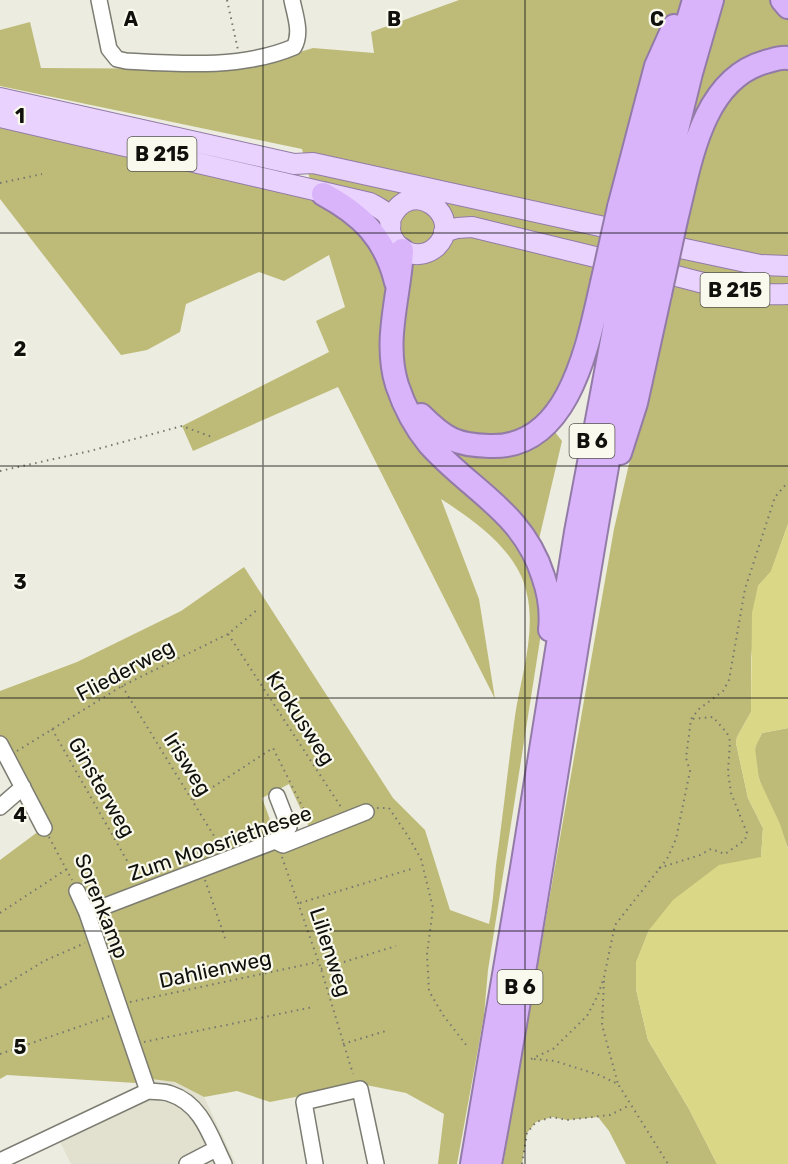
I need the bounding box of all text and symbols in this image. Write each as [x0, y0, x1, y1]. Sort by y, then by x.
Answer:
text: A [124, 7, 139, 31]
text: B [387, 7, 401, 31]
text: C [650, 7, 664, 31]
text: 1 [15, 104, 25, 128]
road number: B 215 [128, 137, 196, 171]
road number: B 215 [700, 273, 770, 307]
text: 2 [14, 337, 27, 361]
road number: B 6 [570, 424, 614, 458]
text: 3 [13, 570, 27, 594]
street label: Fliederweg [72, 634, 178, 706]
street label: Krokusweg [261, 666, 341, 770]
street label: Irisweg [159, 728, 217, 800]
street label: Ginsterweg [63, 732, 141, 842]
street label: Zum Moosriethesee [125, 800, 315, 886]
text: 4 [13, 803, 27, 827]
street label: Sorenkamp [70, 850, 134, 962]
street label: Lilienweg [305, 904, 357, 1000]
street label: Dahlienweg [157, 945, 273, 993]
road number: B 6 [498, 970, 542, 1004]
text: 5 [14, 1035, 27, 1059]

